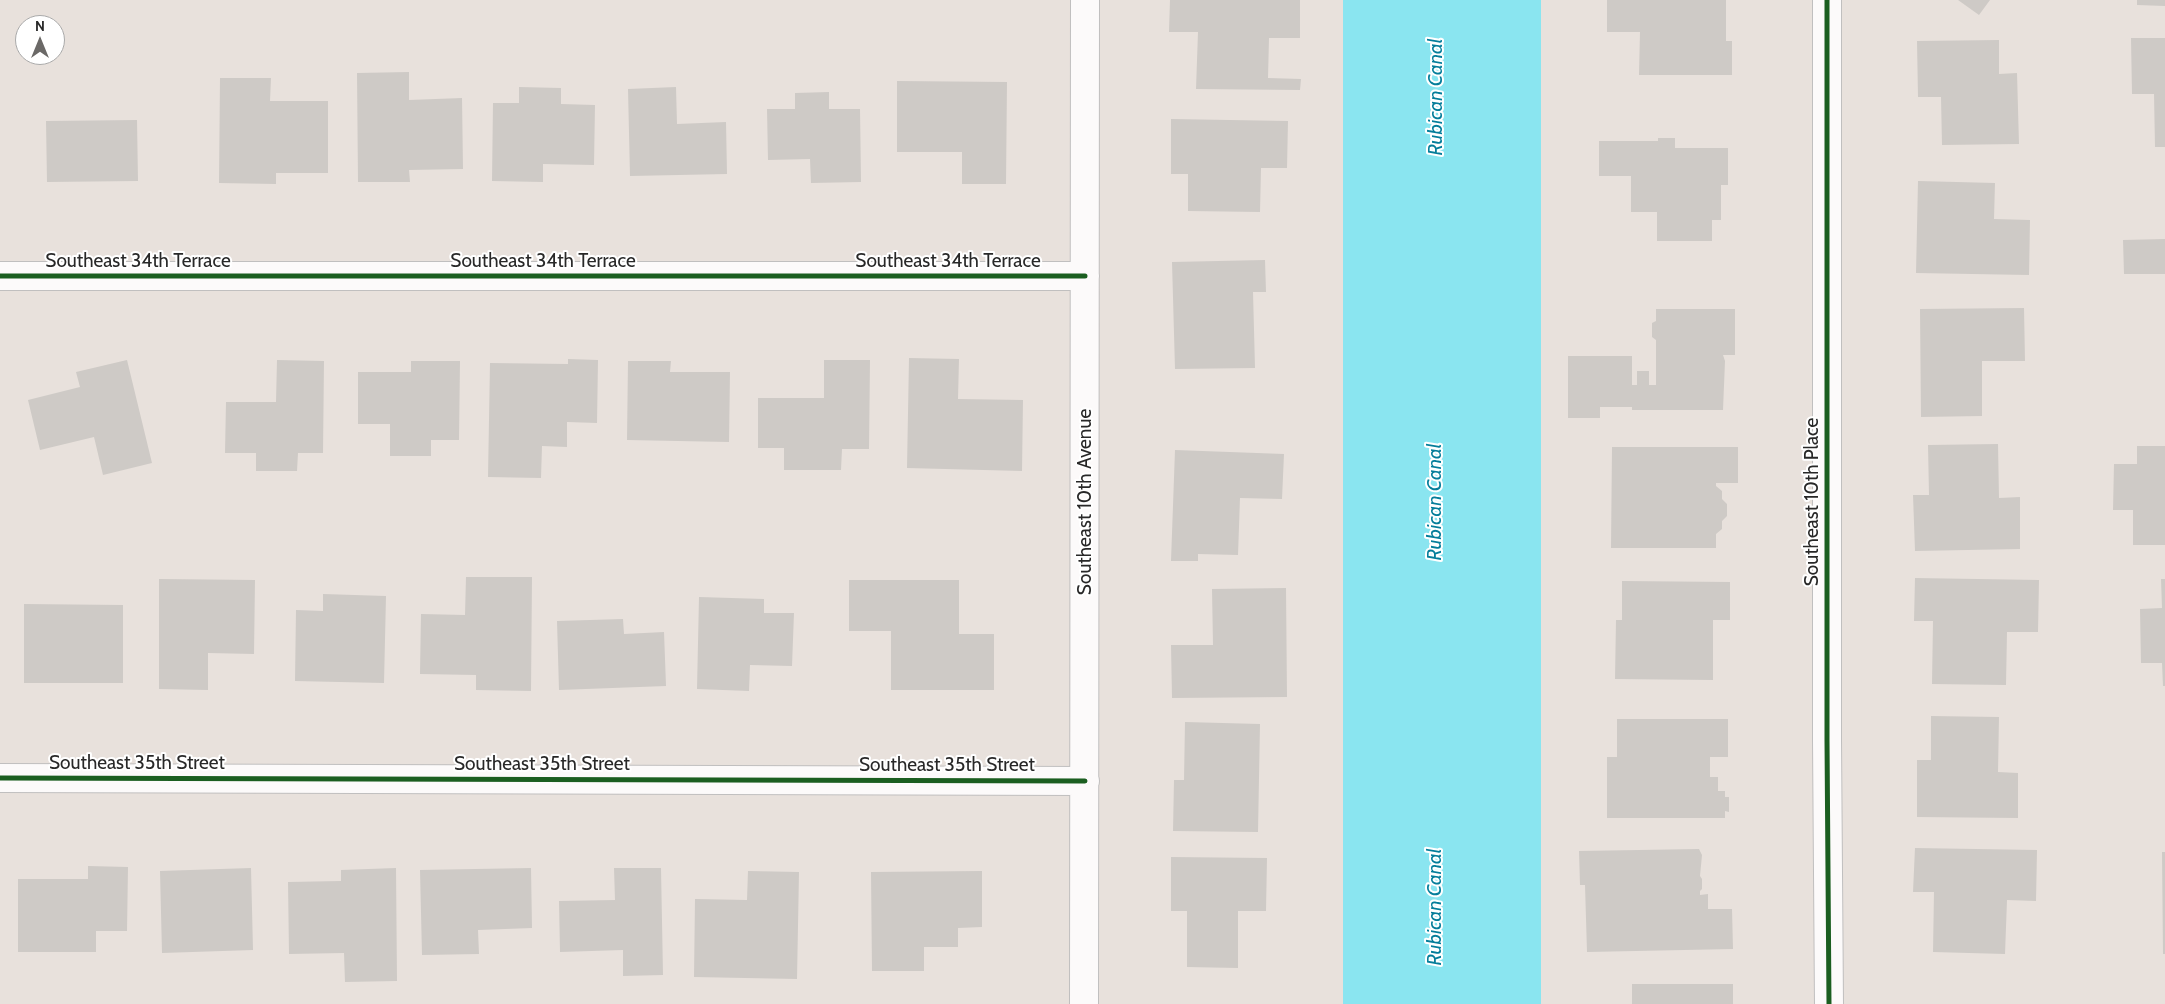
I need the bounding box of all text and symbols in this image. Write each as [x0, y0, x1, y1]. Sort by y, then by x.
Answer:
north arrow [15, 15, 65, 65]
text: N [35, 17, 45, 35]
water label: Rubican Canal [1424, 39, 1448, 155]
street label: Southeast 34th Terrace [45, 250, 231, 272]
street label: Southeast 34th Terrace [450, 250, 636, 272]
street label: Southeast 34th Terrace [855, 250, 1041, 272]
street label: Southeast 10th Avenue [1074, 409, 1096, 595]
street label: Southeast 10th Place [1801, 418, 1823, 586]
water label: Rubican Canal [1423, 444, 1447, 560]
street label: Southeast 35th Street [49, 752, 225, 774]
street label: Southeast 35th Street [454, 753, 630, 775]
street label: Southeast 35th Street [859, 754, 1035, 776]
water label: Rubican Canal [1423, 849, 1447, 965]

